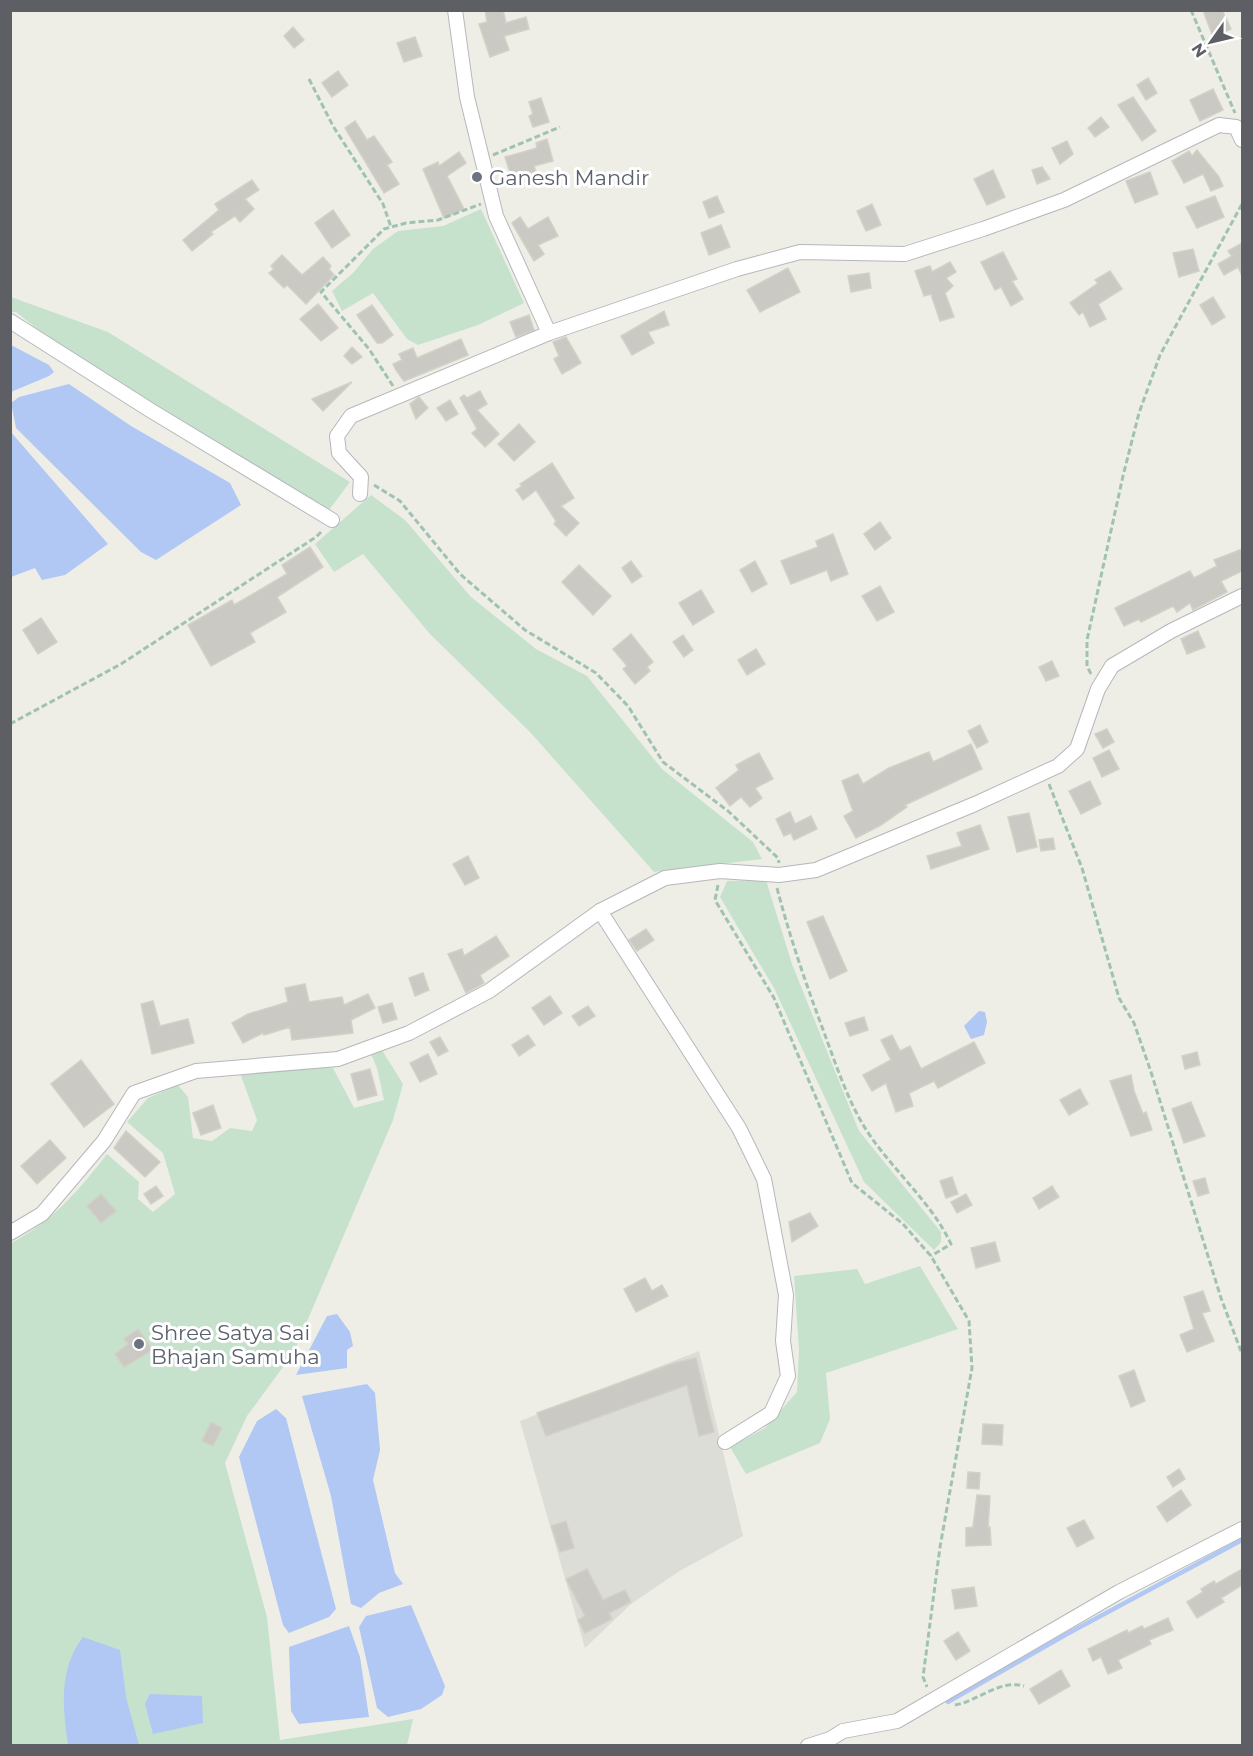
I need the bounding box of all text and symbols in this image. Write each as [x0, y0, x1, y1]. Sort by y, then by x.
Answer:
north arrow [1181, 12, 1241, 72]
text: N [1187, 39, 1210, 61]
place label: Ganesh Mandir [489, 165, 649, 190]
marker: Ganesh Mandir [470, 170, 484, 184]
place label: Shree Satya Sai Bhajan Samuha [151, 1320, 320, 1369]
marker: Shree Satya Sai Bhajan Samuha [132, 1337, 146, 1351]

